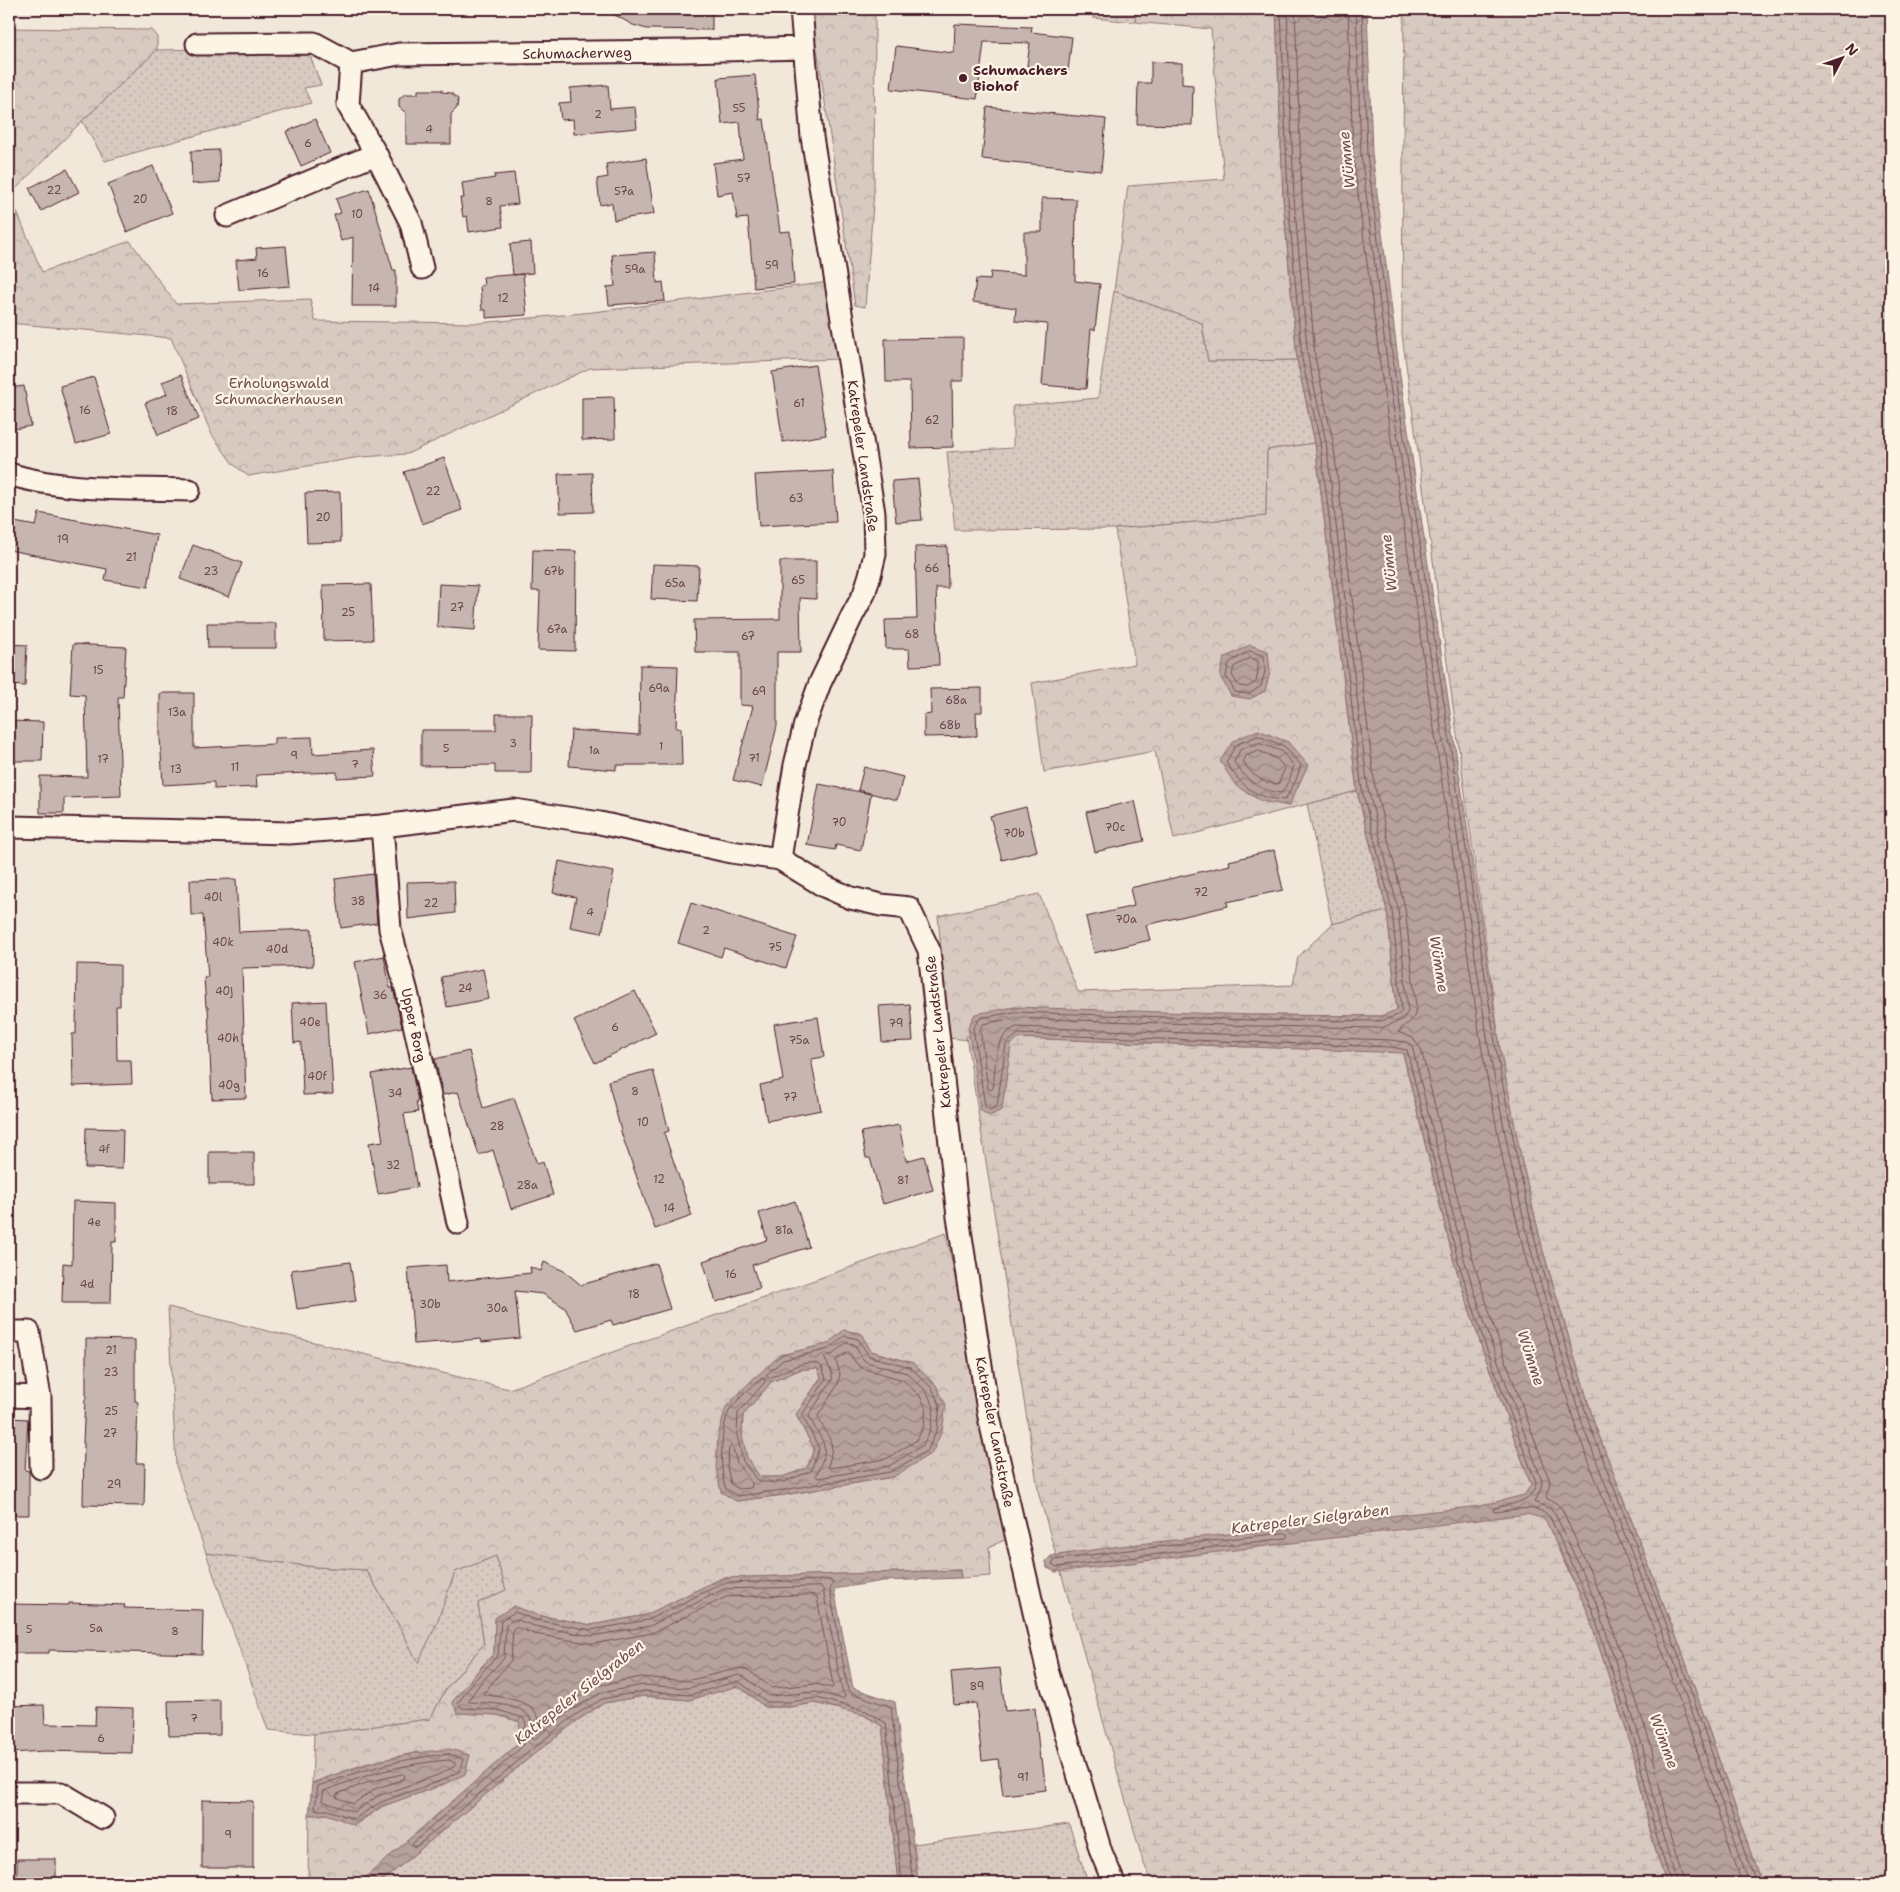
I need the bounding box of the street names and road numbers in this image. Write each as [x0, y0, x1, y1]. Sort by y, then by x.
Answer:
street label: Schumacherweg [522, 43, 632, 63]
street label: Katrepeler Landstraße [843, 379, 883, 533]
street label: Katrepeler Landstraße [921, 955, 955, 1109]
street label: Upper Borg [397, 986, 431, 1064]
street label: Katrepeler Landstraße [972, 1355, 1018, 1509]

